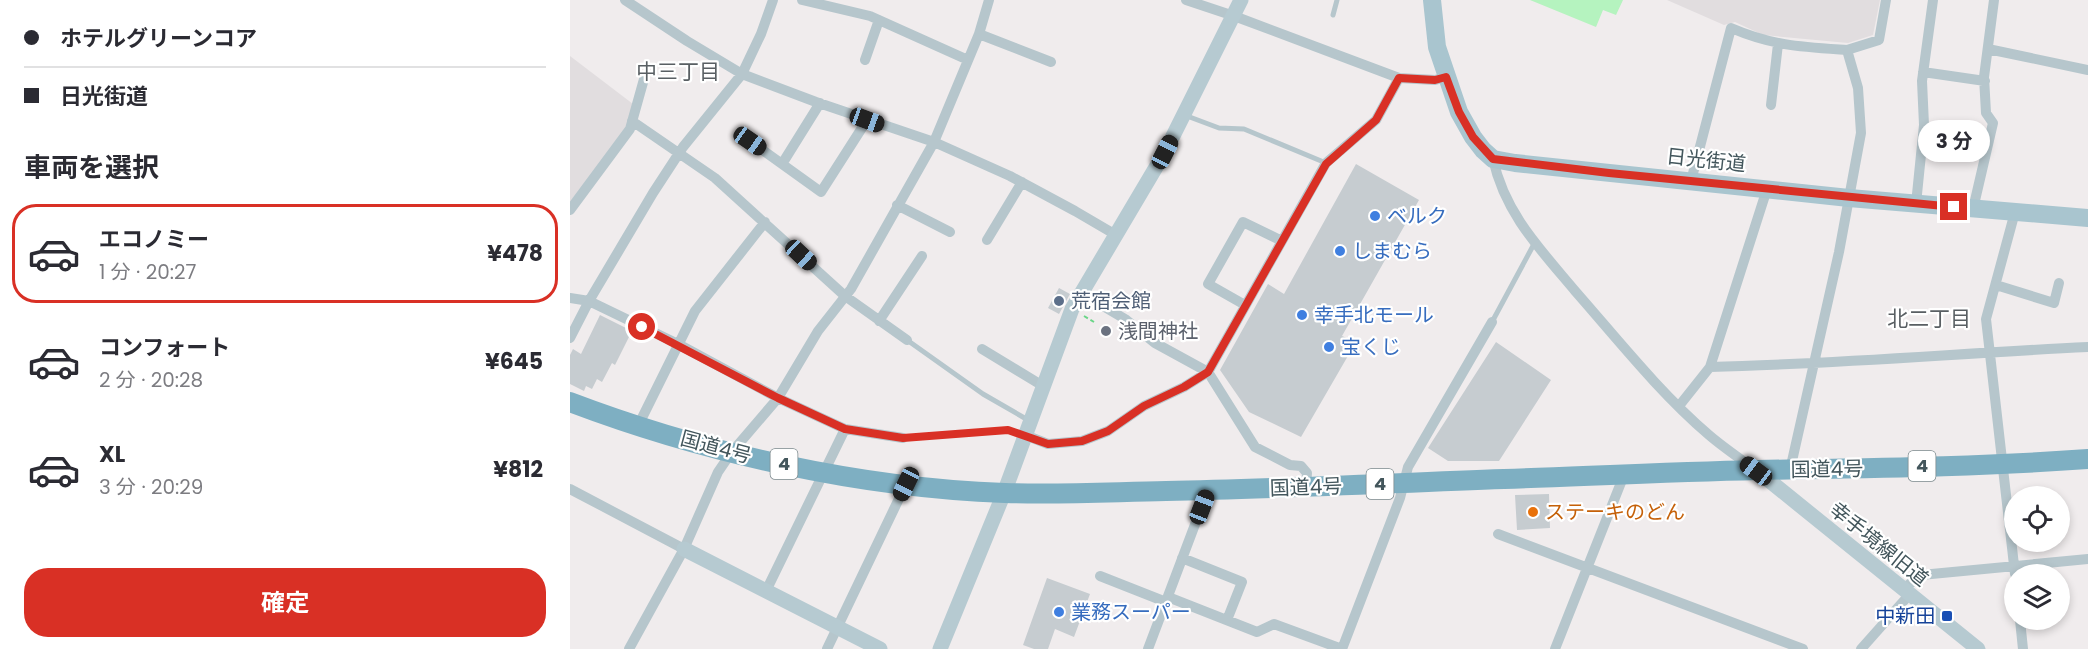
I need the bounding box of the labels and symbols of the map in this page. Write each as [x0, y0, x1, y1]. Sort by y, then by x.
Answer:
district label: 中三丁目 [636, 57, 720, 86]
car [847, 105, 887, 135]
callout: 3 分 [1918, 120, 1990, 162]
car [730, 123, 770, 159]
car [1149, 132, 1181, 172]
street label: 日光街道 [1665, 142, 1747, 178]
route end [1940, 193, 1967, 220]
place label: ベルク [1387, 202, 1447, 230]
marker: ベルク [1368, 209, 1382, 223]
car [782, 236, 820, 274]
place label: しまむら [1352, 237, 1432, 265]
marker: しまむら [1333, 244, 1347, 258]
place label: 荒宿会館 [1071, 287, 1151, 315]
marker: 荒宿会館 [1052, 294, 1066, 308]
place label: 幸手北モール [1314, 301, 1434, 329]
district label: 北二丁目 [1887, 304, 1971, 333]
marker: 幸手北モール [1295, 308, 1309, 322]
route start [628, 313, 655, 340]
place label: 浅間神社 [1118, 317, 1198, 345]
marker: 浅間神社 [1099, 324, 1113, 338]
place label: 宝くじ [1341, 333, 1401, 361]
marker: 宝くじ [1322, 340, 1336, 354]
street label: 国道4号 [677, 424, 755, 470]
road number: 4 [770, 449, 798, 479]
road number: 4 [1908, 451, 1936, 481]
car [1736, 453, 1776, 489]
street label: 国道4号 [1790, 454, 1864, 484]
car [890, 464, 922, 504]
road number: 4 [1366, 469, 1394, 499]
street label: 国道4号 [1269, 472, 1343, 502]
car [1187, 487, 1217, 527]
street label: 幸手境線旧道 [1824, 495, 1934, 593]
place label: ステーキのどん [1545, 498, 1685, 526]
marker: ステーキのどん [1526, 505, 1540, 519]
place label: 業務スーパー [1071, 598, 1191, 626]
place label: 中新田 [1875, 602, 1935, 630]
marker: 業務スーパー [1052, 605, 1066, 619]
marker: 中新田 [1940, 609, 1954, 623]

